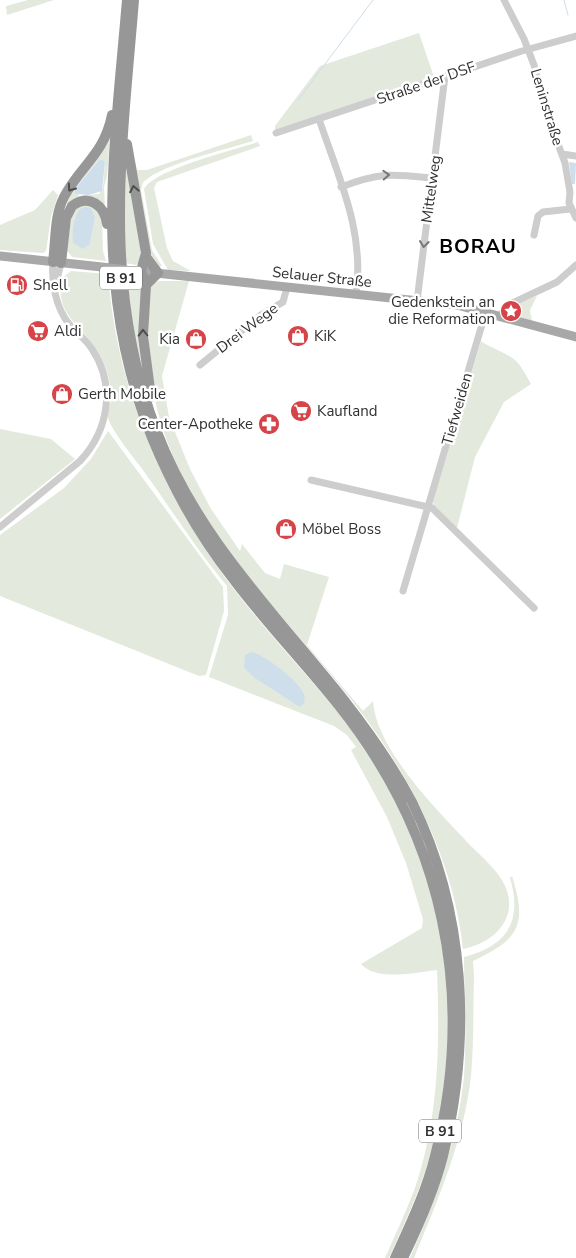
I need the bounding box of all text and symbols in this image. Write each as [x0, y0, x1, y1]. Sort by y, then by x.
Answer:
street label: Straße der DSF [374, 57, 478, 109]
street label: Leninstraße [526, 66, 568, 148]
street label: Mittelweg [416, 154, 446, 224]
one-way arrow [382, 169, 390, 180]
one-way arrow [67, 182, 77, 191]
one-way arrow [130, 185, 140, 194]
district label: BORAU [439, 233, 517, 260]
one-way arrow [419, 240, 429, 248]
street label: Selauer Straße [271, 262, 373, 292]
road number: B 91 [100, 266, 142, 290]
fuel station icon: Shell [5, 273, 29, 297]
place label: Shell [33, 275, 68, 295]
place label: Gedenkstein an die Reformation [388, 292, 495, 329]
street label: Drei Wege [212, 298, 282, 358]
place icon: Gedenkstein an die Reformation [499, 299, 523, 323]
supermarket icon: Aldi [26, 319, 50, 343]
place label: Aldi [54, 321, 82, 341]
shop icon: KiK [286, 324, 310, 348]
place label: KiK [314, 326, 337, 346]
shop icon: Kia [184, 327, 208, 351]
one-way arrow [138, 329, 148, 336]
place label: Kia [159, 329, 180, 349]
street label: Tiefweiden [437, 370, 477, 448]
shop icon: Gerth Mobile [50, 382, 74, 406]
place label: Gerth Mobile [78, 384, 166, 404]
supermarket icon: Kaufland [289, 399, 313, 423]
place label: Kaufland [317, 401, 377, 421]
pharmacy icon: Center-Apotheke [257, 412, 281, 436]
place label: Center-Apotheke [138, 414, 253, 434]
shop icon: Möbel Boss [274, 517, 298, 541]
place label: Möbel Boss [302, 519, 381, 539]
road number: B 91 [419, 1120, 461, 1142]

